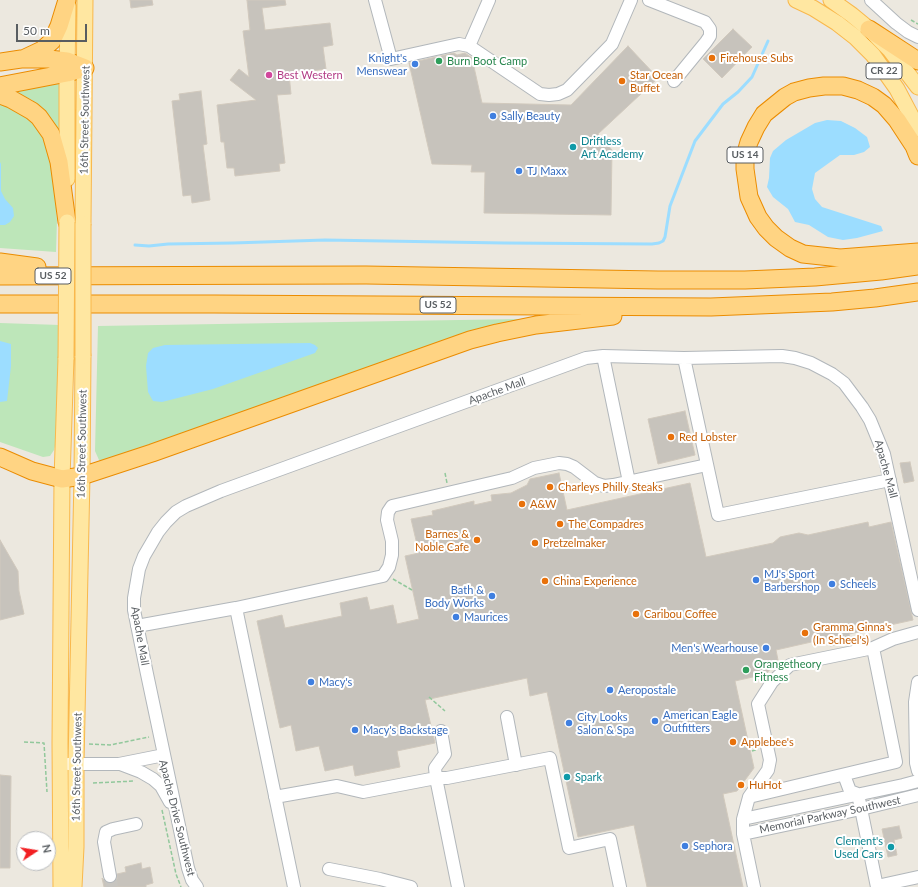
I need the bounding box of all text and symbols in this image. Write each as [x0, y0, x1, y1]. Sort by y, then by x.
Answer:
scale bar [18, 16, 89, 42]
text: 50 m [23, 23, 50, 38]
place label: Knight's Menswear [356, 51, 407, 77]
place label: Firehouse Subs [720, 51, 793, 65]
marker: Firehouse Subs [707, 53, 717, 63]
place label: Burn Boot Camp [447, 54, 527, 68]
marker: Burn Boot Camp [434, 56, 444, 66]
marker: Knight's Menswear [410, 59, 420, 69]
road number: CR 22 [866, 63, 902, 79]
street label: 16th Street Southwest [77, 65, 93, 175]
place label: Best Western [277, 68, 343, 82]
place label: Star Ocean Buffet [630, 68, 683, 94]
marker: Best Western [264, 70, 274, 80]
marker: Star Ocean Buffet [617, 76, 627, 86]
place label: Sally Beauty [501, 109, 560, 123]
marker: Sally Beauty [488, 111, 498, 121]
place label: Driftless Art Academy [581, 134, 644, 160]
marker: Driftless Art Academy [568, 142, 578, 152]
road number: US 14 [727, 147, 763, 163]
place label: TJ Maxx [527, 164, 567, 178]
marker: TJ Maxx [514, 166, 524, 176]
road number: US 52 [35, 268, 71, 284]
road number: US 52 [420, 297, 456, 313]
street label: Apache Mall [467, 375, 527, 407]
street label: 16th Street Southwest [74, 389, 90, 499]
place label: Red Lobster [679, 430, 736, 444]
marker: Red Lobster [666, 432, 676, 442]
street label: Apache Mall [872, 438, 900, 500]
place label: Charleys Philly Steaks [558, 480, 663, 494]
marker: Charleys Philly Steaks [545, 482, 555, 492]
place label: A&W [530, 497, 556, 511]
marker: A&W [517, 499, 527, 509]
place label: The Compadres [568, 517, 644, 531]
marker: The Compadres [555, 519, 565, 529]
place label: Barnes & Noble Cafe [415, 527, 469, 553]
marker: Barnes & Noble Cafe [472, 535, 482, 545]
place label: Pretzelmaker [543, 536, 606, 550]
marker: Pretzelmaker [530, 538, 540, 548]
place label: MJ's Sport Barbershop [764, 567, 820, 593]
place label: China Experience [553, 574, 637, 588]
marker: MJ's Sport Barbershop [751, 575, 761, 585]
marker: China Experience [540, 576, 550, 586]
place label: Scheels [840, 577, 876, 591]
marker: Scheels [827, 579, 837, 589]
place label: Bath & Body Works [425, 583, 484, 609]
marker: Bath & Body Works [487, 591, 497, 601]
street label: Apache Mall [128, 605, 152, 667]
place label: Caribou Coffee [644, 607, 717, 621]
marker: Caribou Coffee [631, 609, 641, 619]
place label: Maurices [464, 610, 508, 624]
marker: Maurices [451, 612, 461, 622]
place label: Gramma Ginna's (In Scheel's) [813, 620, 892, 646]
marker: Gramma Ginna's (In Scheel's) [800, 628, 810, 638]
place label: Men's Wearhouse [671, 641, 758, 655]
marker: Men's Wearhouse [761, 643, 771, 653]
place label: Orangetheory Fitness [754, 657, 821, 683]
marker: Orangetheory Fitness [741, 665, 751, 675]
place label: Macy's [319, 675, 352, 689]
marker: Macy's [306, 677, 316, 687]
place label: Aeropostale [618, 683, 676, 697]
marker: Aeropostale [605, 685, 615, 695]
place label: American Eagle Outfitters [663, 708, 737, 734]
place label: City Looks Salon & Spa [577, 710, 634, 736]
street label: 16th Street Southwest [69, 712, 85, 822]
marker: American Eagle Outfitters [650, 716, 660, 726]
marker: City Looks Salon & Spa [564, 718, 574, 728]
place label: Macy's Backstage [363, 723, 448, 737]
marker: Macy's Backstage [350, 725, 360, 735]
place label: Applebee's [741, 735, 794, 749]
marker: Applebee's [728, 737, 738, 747]
street label: Apache Drive Southwest [156, 758, 198, 878]
place label: Spark [575, 770, 602, 784]
marker: Spark [562, 772, 572, 782]
place label: HuHot [749, 778, 782, 792]
marker: HuHot [736, 780, 746, 790]
street label: Memorial Parkway Southwest [758, 794, 902, 836]
north arrow [16, 831, 56, 871]
place label: Clement's Used Cars [834, 834, 883, 860]
place label: Sephora [693, 839, 733, 853]
marker: Sephora [680, 841, 690, 851]
marker: Clement's Used Cars [886, 842, 896, 852]
text: N [40, 843, 54, 854]

